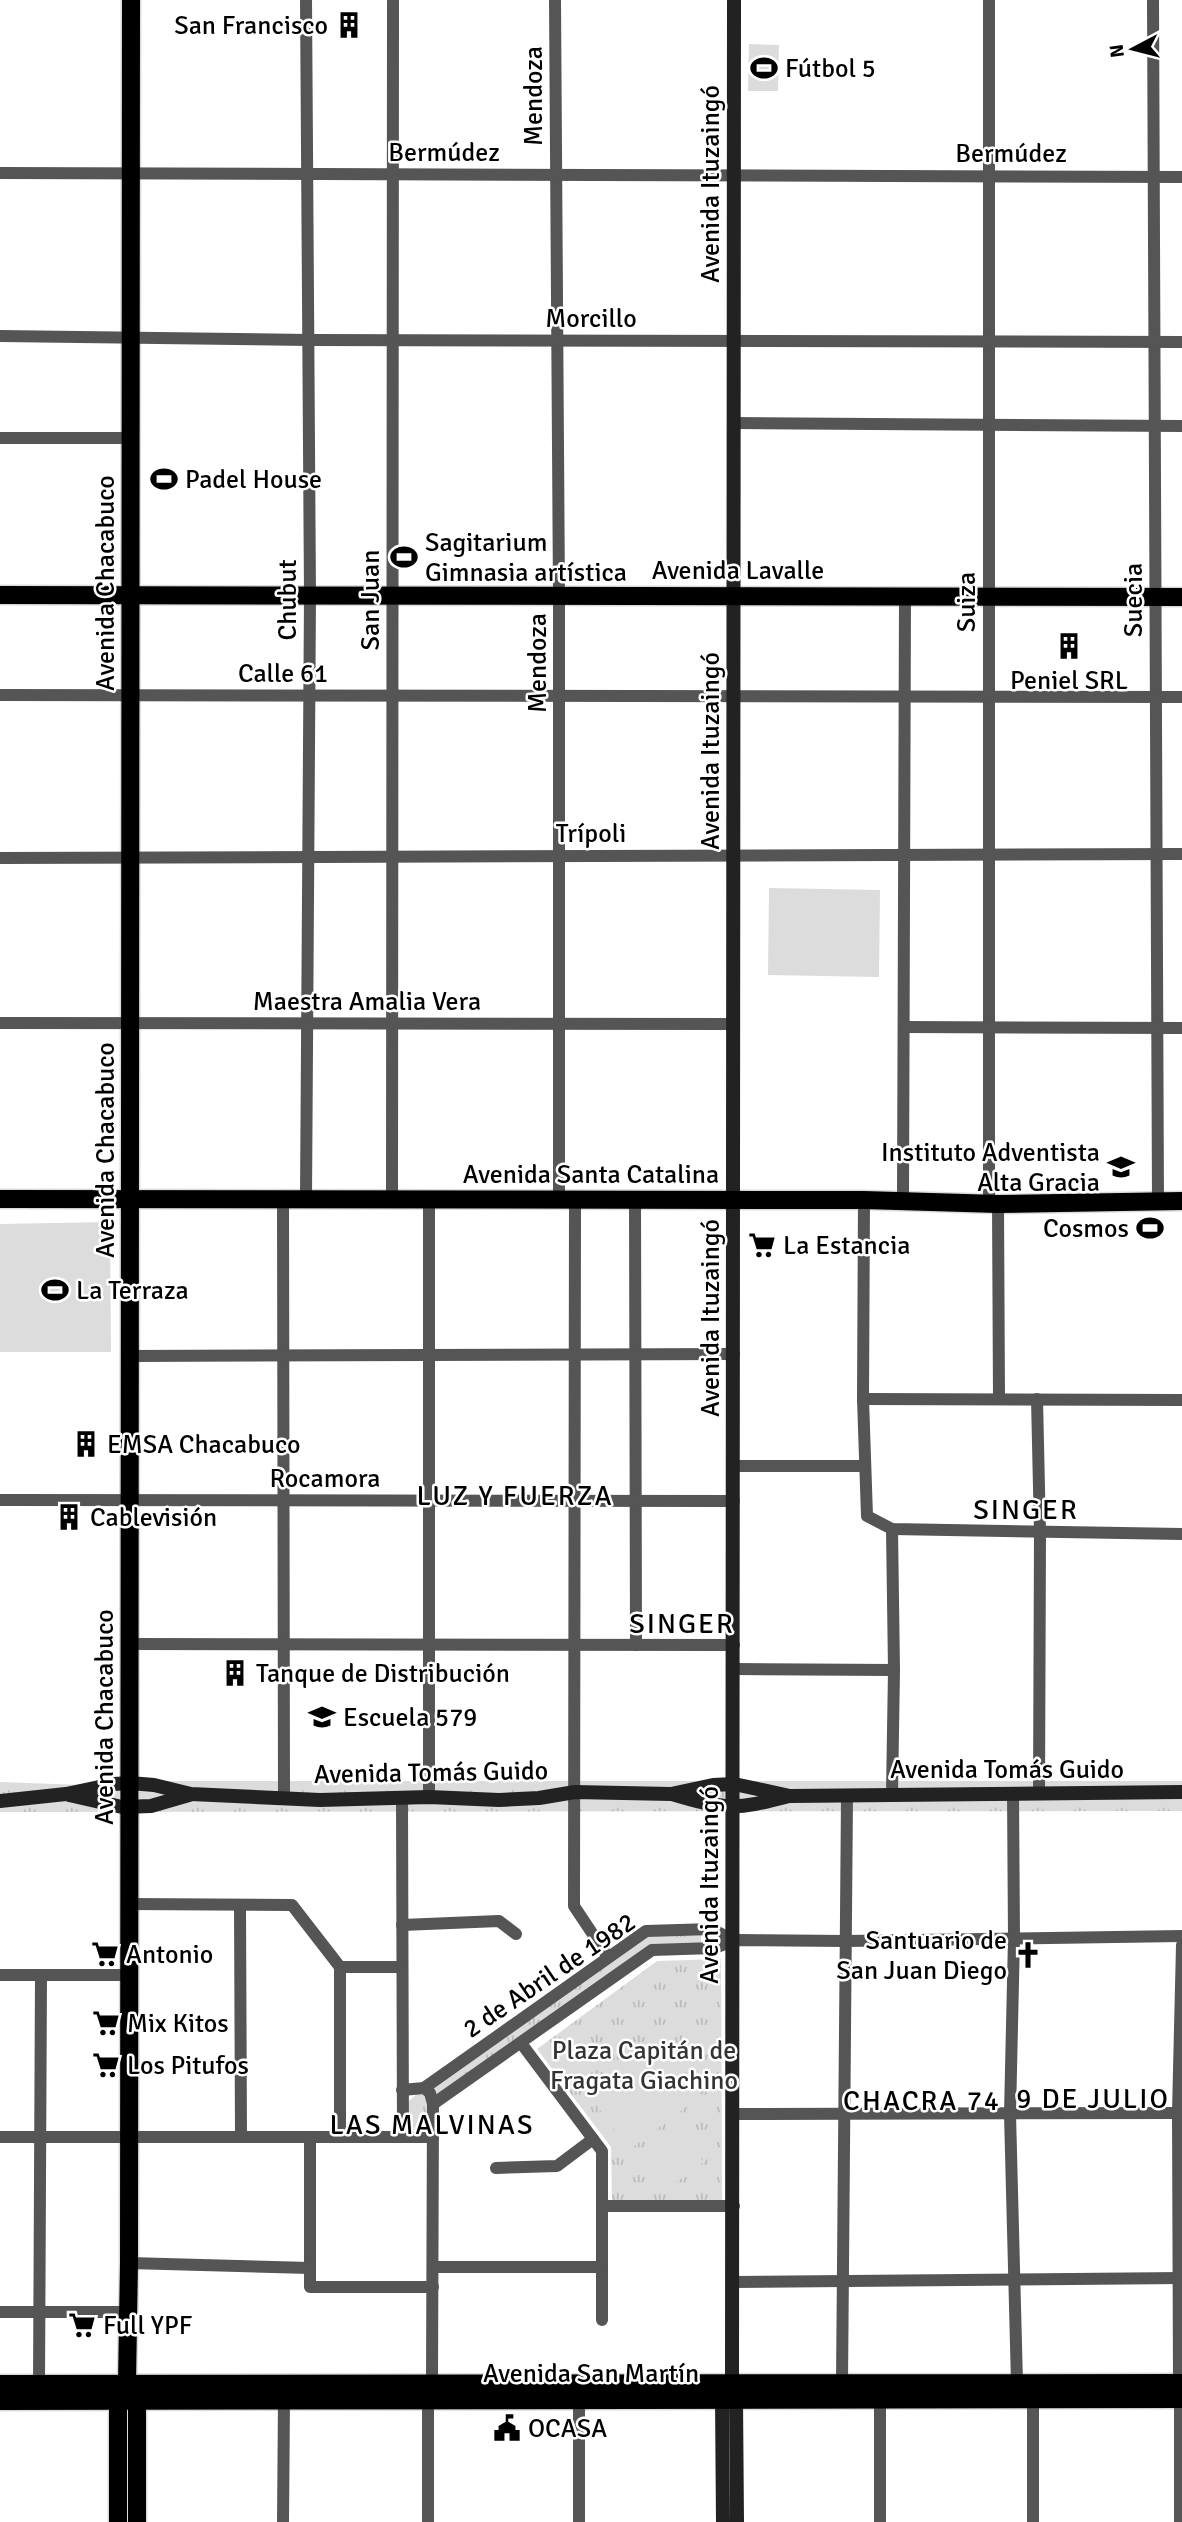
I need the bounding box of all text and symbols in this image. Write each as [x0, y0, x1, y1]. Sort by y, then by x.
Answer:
place label: San Francisco [174, 10, 328, 42]
building icon: San Francisco [334, 10, 364, 40]
north arrow [1098, 14, 1168, 84]
text: N [1104, 43, 1130, 59]
street label: Mendoza [518, 46, 550, 146]
sports icon: Fútbol 5 [749, 53, 779, 83]
place label: Fútbol 5 [785, 53, 876, 85]
street label: Avenida Ituzaingó [695, 85, 727, 283]
street label: Bermúdez [388, 137, 500, 169]
street label: Bermúdez [955, 138, 1067, 170]
street label: Morcillo [545, 303, 637, 335]
sports icon: Padel House [149, 464, 179, 494]
place label: Padel House [185, 464, 322, 496]
street label: Avenida Chacabuco [90, 475, 122, 691]
place label: Sagitarium Gimnasia artística [425, 527, 627, 589]
sports icon: Sagitarium Gimnasia artística [389, 542, 419, 572]
street label: San Juan [355, 550, 387, 650]
street label: Avenida Lavalle [652, 555, 824, 587]
street label: Chubut [272, 559, 304, 641]
street label: Suecia [1118, 563, 1150, 637]
street label: Suiza [951, 572, 983, 632]
street label: Mendoza [522, 613, 554, 713]
building icon: Peniel SRL [1054, 631, 1084, 661]
street label: Avenida Ituzaingó [695, 652, 727, 850]
street label: Calle 61 [238, 658, 328, 690]
place label: Peniel SRL [1010, 665, 1128, 697]
street label: Trípoli [556, 818, 626, 850]
street label: Maestra Amalia Vera [253, 986, 481, 1018]
street label: Avenida Chacabuco [90, 1042, 122, 1258]
place label: Instituto Adventista Alta Gracia [881, 1137, 1100, 1199]
school or university icon: Instituto Adventista Alta Gracia [1106, 1152, 1136, 1182]
street label: Avenida Santa Catalina [463, 1159, 719, 1191]
place label: Cosmos [1043, 1213, 1129, 1245]
sports icon: Cosmos [1135, 1213, 1165, 1243]
street label: Avenida Ituzaingó [695, 1219, 727, 1417]
supermarket icon: La Estancia [747, 1230, 777, 1260]
place label: La Estancia [783, 1230, 911, 1262]
sports icon: La Terraza [40, 1275, 70, 1305]
place label: La Terraza [76, 1275, 189, 1307]
building icon: EMSA Chacabuco [71, 1429, 101, 1459]
place label: EMSA Chacabuco [107, 1429, 301, 1461]
street label: Rocamora [269, 1463, 381, 1495]
district label: LUZ Y FUERZA [416, 1479, 614, 1513]
district label: SINGER [973, 1493, 1079, 1527]
building icon: Cablevisión [54, 1502, 84, 1532]
place label: Cablevisión [90, 1502, 217, 1534]
district label: SINGER [629, 1607, 735, 1641]
street label: Avenida Chacabuco [89, 1609, 121, 1825]
building icon: Tanque de Distribución [220, 1658, 250, 1688]
place label: Tanque de Distribución [256, 1658, 510, 1690]
school or university icon: Escuela 579 [307, 1702, 337, 1732]
place label: Escuela 579 [343, 1702, 477, 1734]
street label: Avenida Tomás Guido [890, 1754, 1124, 1786]
street label: Avenida Tomás Guido [314, 1755, 548, 1791]
street label: Avenida Ituzaingó [694, 1786, 726, 1984]
street label: 2 de Abril de 1982 [457, 1906, 642, 2045]
place label: Santuario de San Juan Diego [836, 1925, 1007, 1987]
supermarket icon: Antonio [90, 1939, 120, 1969]
place label: Antonio [126, 1939, 213, 1971]
church icon: Santuario de San Juan Diego [1013, 1940, 1043, 1970]
supermarket icon: Mix Kitos [91, 2008, 121, 2038]
place label: Mix Kitos [127, 2008, 229, 2040]
park label: Plaza Capitán de Fragata Giachino [550, 2035, 738, 2097]
supermarket icon: Los Pitufos [91, 2050, 121, 2080]
place label: Los Pitufos [127, 2050, 249, 2082]
district label: 9 DE JULIO [1016, 2082, 1170, 2116]
district label: CHACRA 74 [843, 2084, 1001, 2118]
district label: LAS MALVINAS [330, 2108, 534, 2142]
supermarket icon: Full YPF [67, 2310, 97, 2340]
place label: Full YPF [103, 2310, 192, 2342]
street label: Avenida San Martín [483, 2358, 699, 2390]
public building icon: OCASA [492, 2413, 522, 2443]
place label: OCASA [528, 2413, 607, 2445]

